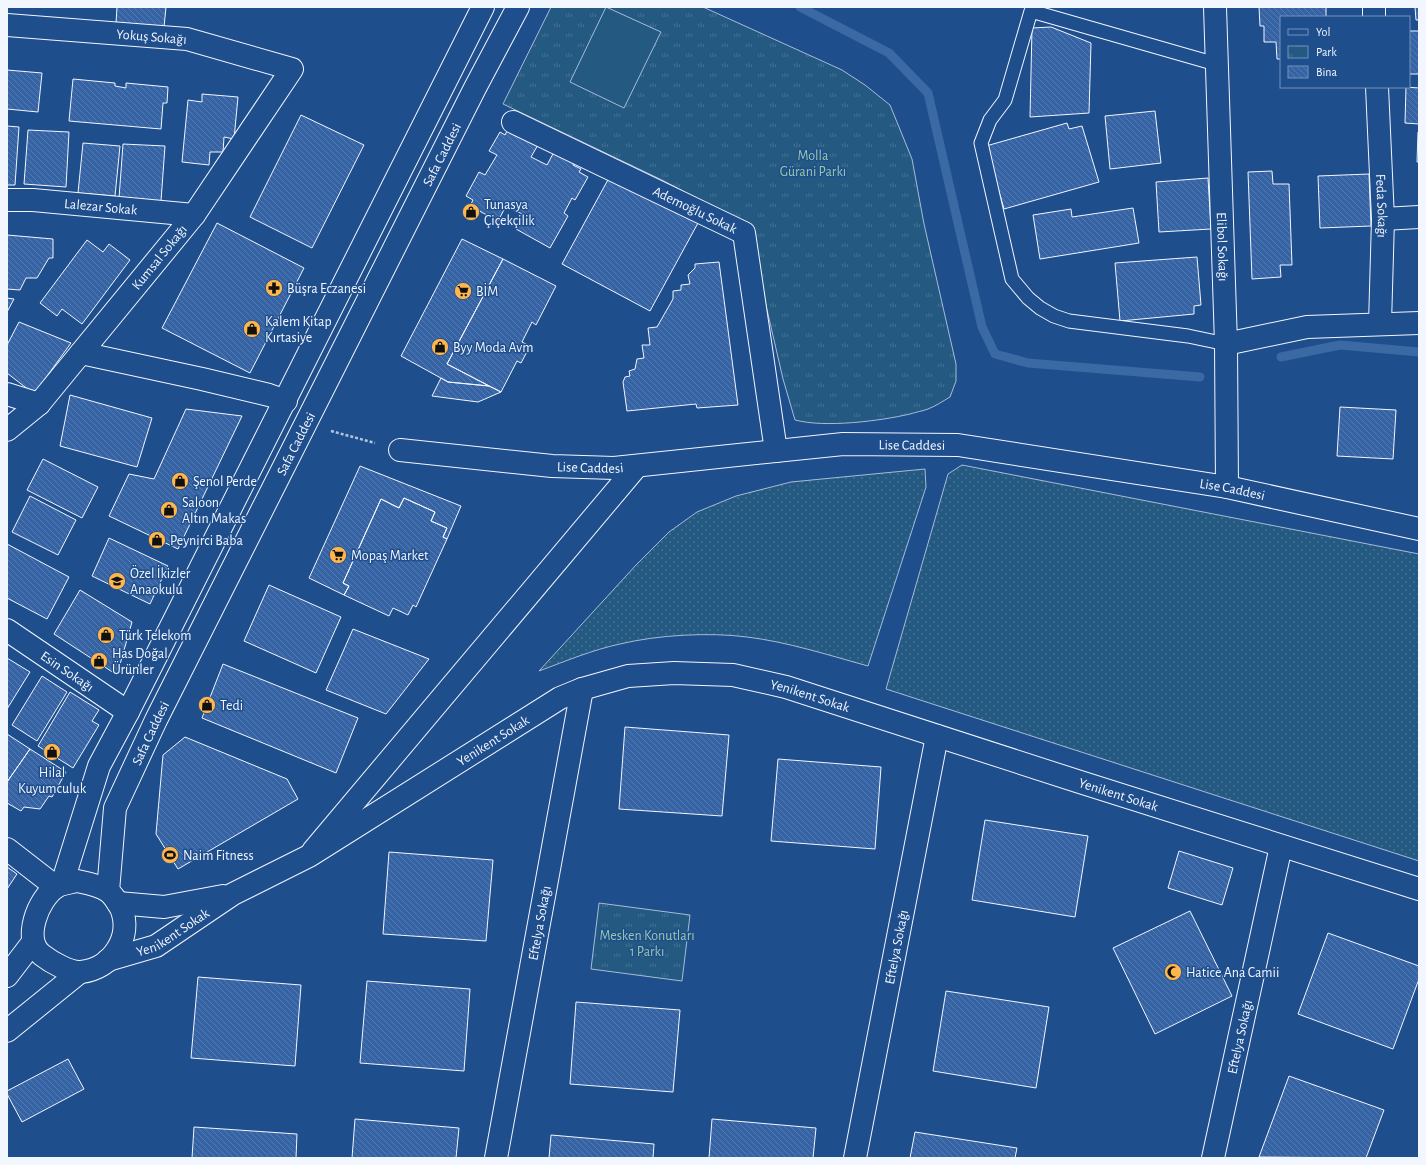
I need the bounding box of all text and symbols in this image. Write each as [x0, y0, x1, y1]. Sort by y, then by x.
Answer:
legend [1280, 16, 1410, 88]
text: Yol [1316, 26, 1330, 38]
street label: Yokuş Sokağı [116, 28, 187, 47]
text: Park [1316, 46, 1337, 58]
text: Bina [1316, 66, 1338, 78]
street label: Safa Caddesi [421, 121, 464, 189]
park label: Molla Gürani Parkı [780, 149, 846, 179]
street label: Feda Sokağı [1373, 174, 1389, 238]
street label: Ademoğlu Sokak [650, 184, 739, 237]
street label: Lalezar Sokak [63, 197, 138, 218]
place label: Tunasya Çiçekçilik [484, 198, 535, 228]
shop icon: Tunasya Çiçekçilik [461, 202, 481, 222]
street label: Elibol Sokağı [1214, 212, 1230, 282]
street label: Kumsal Sokağı [129, 223, 190, 293]
pharmacy icon: Büşra Eczanesi [264, 278, 284, 298]
supermarket icon: BİM [453, 281, 473, 301]
place label: Büşra Eczanesi [287, 282, 366, 296]
place label: BİM [476, 282, 498, 299]
place label: Kalem Kitap Kırtasiye [265, 315, 332, 345]
shop icon: Kalem Kitap Kırtasiye [242, 319, 262, 339]
shop icon: Byy Moda Avm [430, 337, 450, 357]
place label: Byy Moda Avm [453, 341, 533, 355]
street label: Safa Caddesi [275, 410, 318, 478]
street label: Lise Caddesi [879, 438, 945, 453]
street label: Lise Caddesi [557, 460, 624, 476]
shop icon: Şenol Perde [170, 471, 190, 491]
place label: Şenol Perde [193, 475, 257, 489]
street label: Lise Caddesi [1198, 477, 1266, 503]
place label: Saloon Altın Makas [182, 496, 246, 526]
shop icon: Saloon Altın Makas [159, 500, 179, 520]
shop icon: Peynirci Baba [147, 530, 167, 550]
place label: Peynirci Baba [170, 534, 244, 548]
supermarket icon: Mopaş Market [328, 545, 348, 565]
place label: Mopaş Market [351, 549, 429, 563]
place label: Özel İkizler Anaokulu [130, 564, 191, 597]
school or university icon: Özel İkizler Anaokulu [107, 571, 127, 591]
shop icon: Türk Telekom [96, 625, 116, 645]
place label: Türk Telekom [119, 629, 191, 643]
place label: Has Doğal Ürünler [112, 647, 168, 677]
street label: Esin Sokağı [38, 649, 96, 695]
shop icon: Has Doğal Ürünler [89, 651, 109, 671]
street label: Yenikent Sokak [769, 678, 852, 715]
shop icon: Tedi [197, 695, 217, 715]
street label: Safa Caddesi [130, 699, 172, 768]
place label: Tedi [220, 699, 243, 713]
street label: Yenikent Sokak [455, 713, 532, 769]
shop icon: Hilal Kuyumculuk [42, 742, 62, 762]
place label: Hilal Kuyumculuk [18, 766, 87, 796]
street label: Yenikent Sokak [1077, 776, 1160, 814]
sports icon: Naim Fitness [160, 845, 180, 865]
place label: Naim Fitness [183, 849, 254, 863]
street label: Eftelya Sokağı [526, 885, 554, 962]
street label: Yenikent Sokak [135, 906, 213, 959]
street label: Eftelya Sokağı [883, 909, 911, 986]
park label: Mesken Konutları 1 Parkı [599, 929, 695, 959]
mosque icon: Hatice Ana Camii [1163, 962, 1183, 982]
place label: Hatice Ana Camii [1186, 966, 1279, 980]
street label: Eftelya Sokağı [1225, 999, 1255, 1075]

